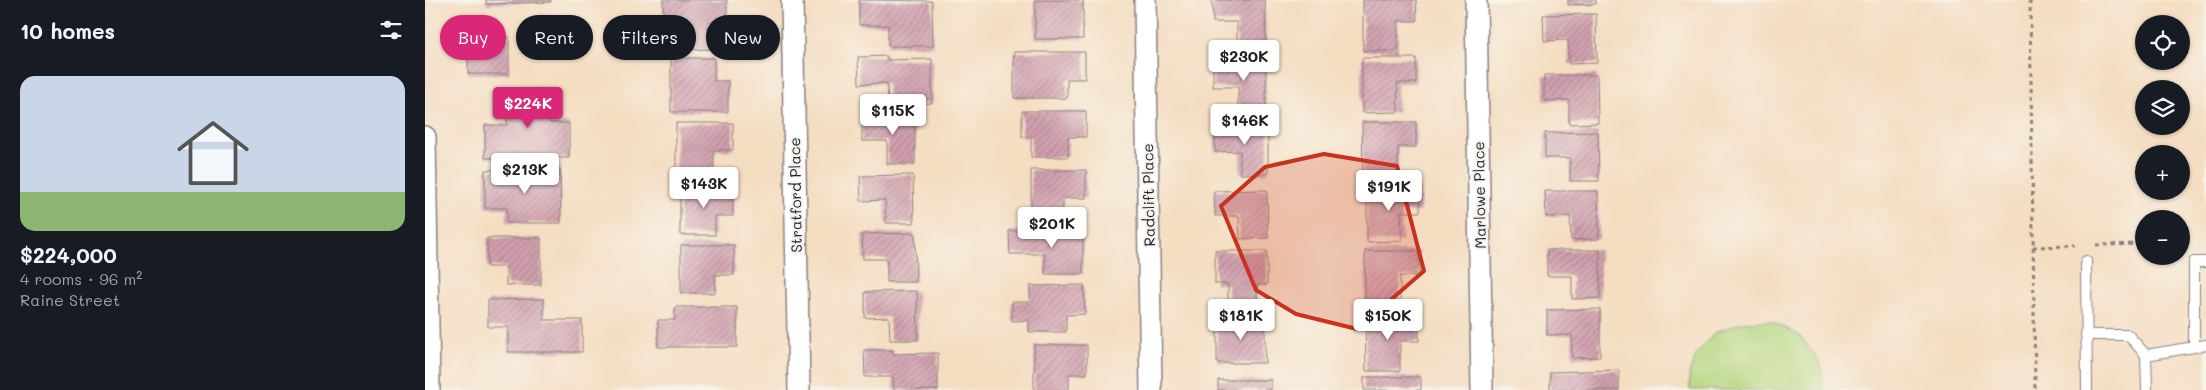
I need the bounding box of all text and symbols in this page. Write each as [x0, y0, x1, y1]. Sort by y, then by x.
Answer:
chip: Buy [440, 15, 506, 60]
chip: Rent [516, 15, 593, 60]
chip: Filters [603, 15, 696, 60]
chip: New [706, 15, 780, 60]
map controls [2135, 15, 2190, 265]
button: locate [2135, 15, 2190, 70]
icon: filters [377, 16, 405, 44]
text: 10 homes [20, 17, 115, 44]
pin: $230K [1209, 39, 1279, 82]
text: $230K [1219, 45, 1269, 66]
button: layers [2135, 80, 2190, 135]
pin: $224K [493, 86, 563, 129]
text: $224K [504, 92, 552, 113]
pin: $115K [858, 94, 928, 136]
text: $115K [871, 99, 915, 120]
pin: $146K [1210, 104, 1280, 146]
icon: home [168, 108, 258, 198]
text: $146K [1221, 109, 1269, 130]
street label: Stratford Place [784, 137, 806, 253]
street label: Marlowe Place [1468, 141, 1490, 249]
street label: Radclift Place [1137, 143, 1159, 247]
button: + [2135, 145, 2190, 200]
pin: $213K [490, 152, 560, 195]
text: $213K [502, 158, 548, 179]
pin: $143K [669, 166, 739, 209]
pin: $191K [1354, 170, 1424, 212]
text: $143K [680, 172, 728, 193]
text: $191K [1367, 175, 1411, 196]
pin: $201K [1017, 206, 1087, 249]
button: − [2135, 210, 2190, 265]
text: $201K [1029, 212, 1075, 233]
text: $224,000 [20, 241, 117, 268]
text: 4 rooms · 96 m² [20, 268, 142, 289]
text: Raine Street [20, 289, 120, 310]
pin: $181K [1206, 298, 1276, 341]
pin: $150K [1353, 298, 1423, 341]
text: $181K [1219, 304, 1263, 325]
text: $150K [1364, 304, 1412, 325]

